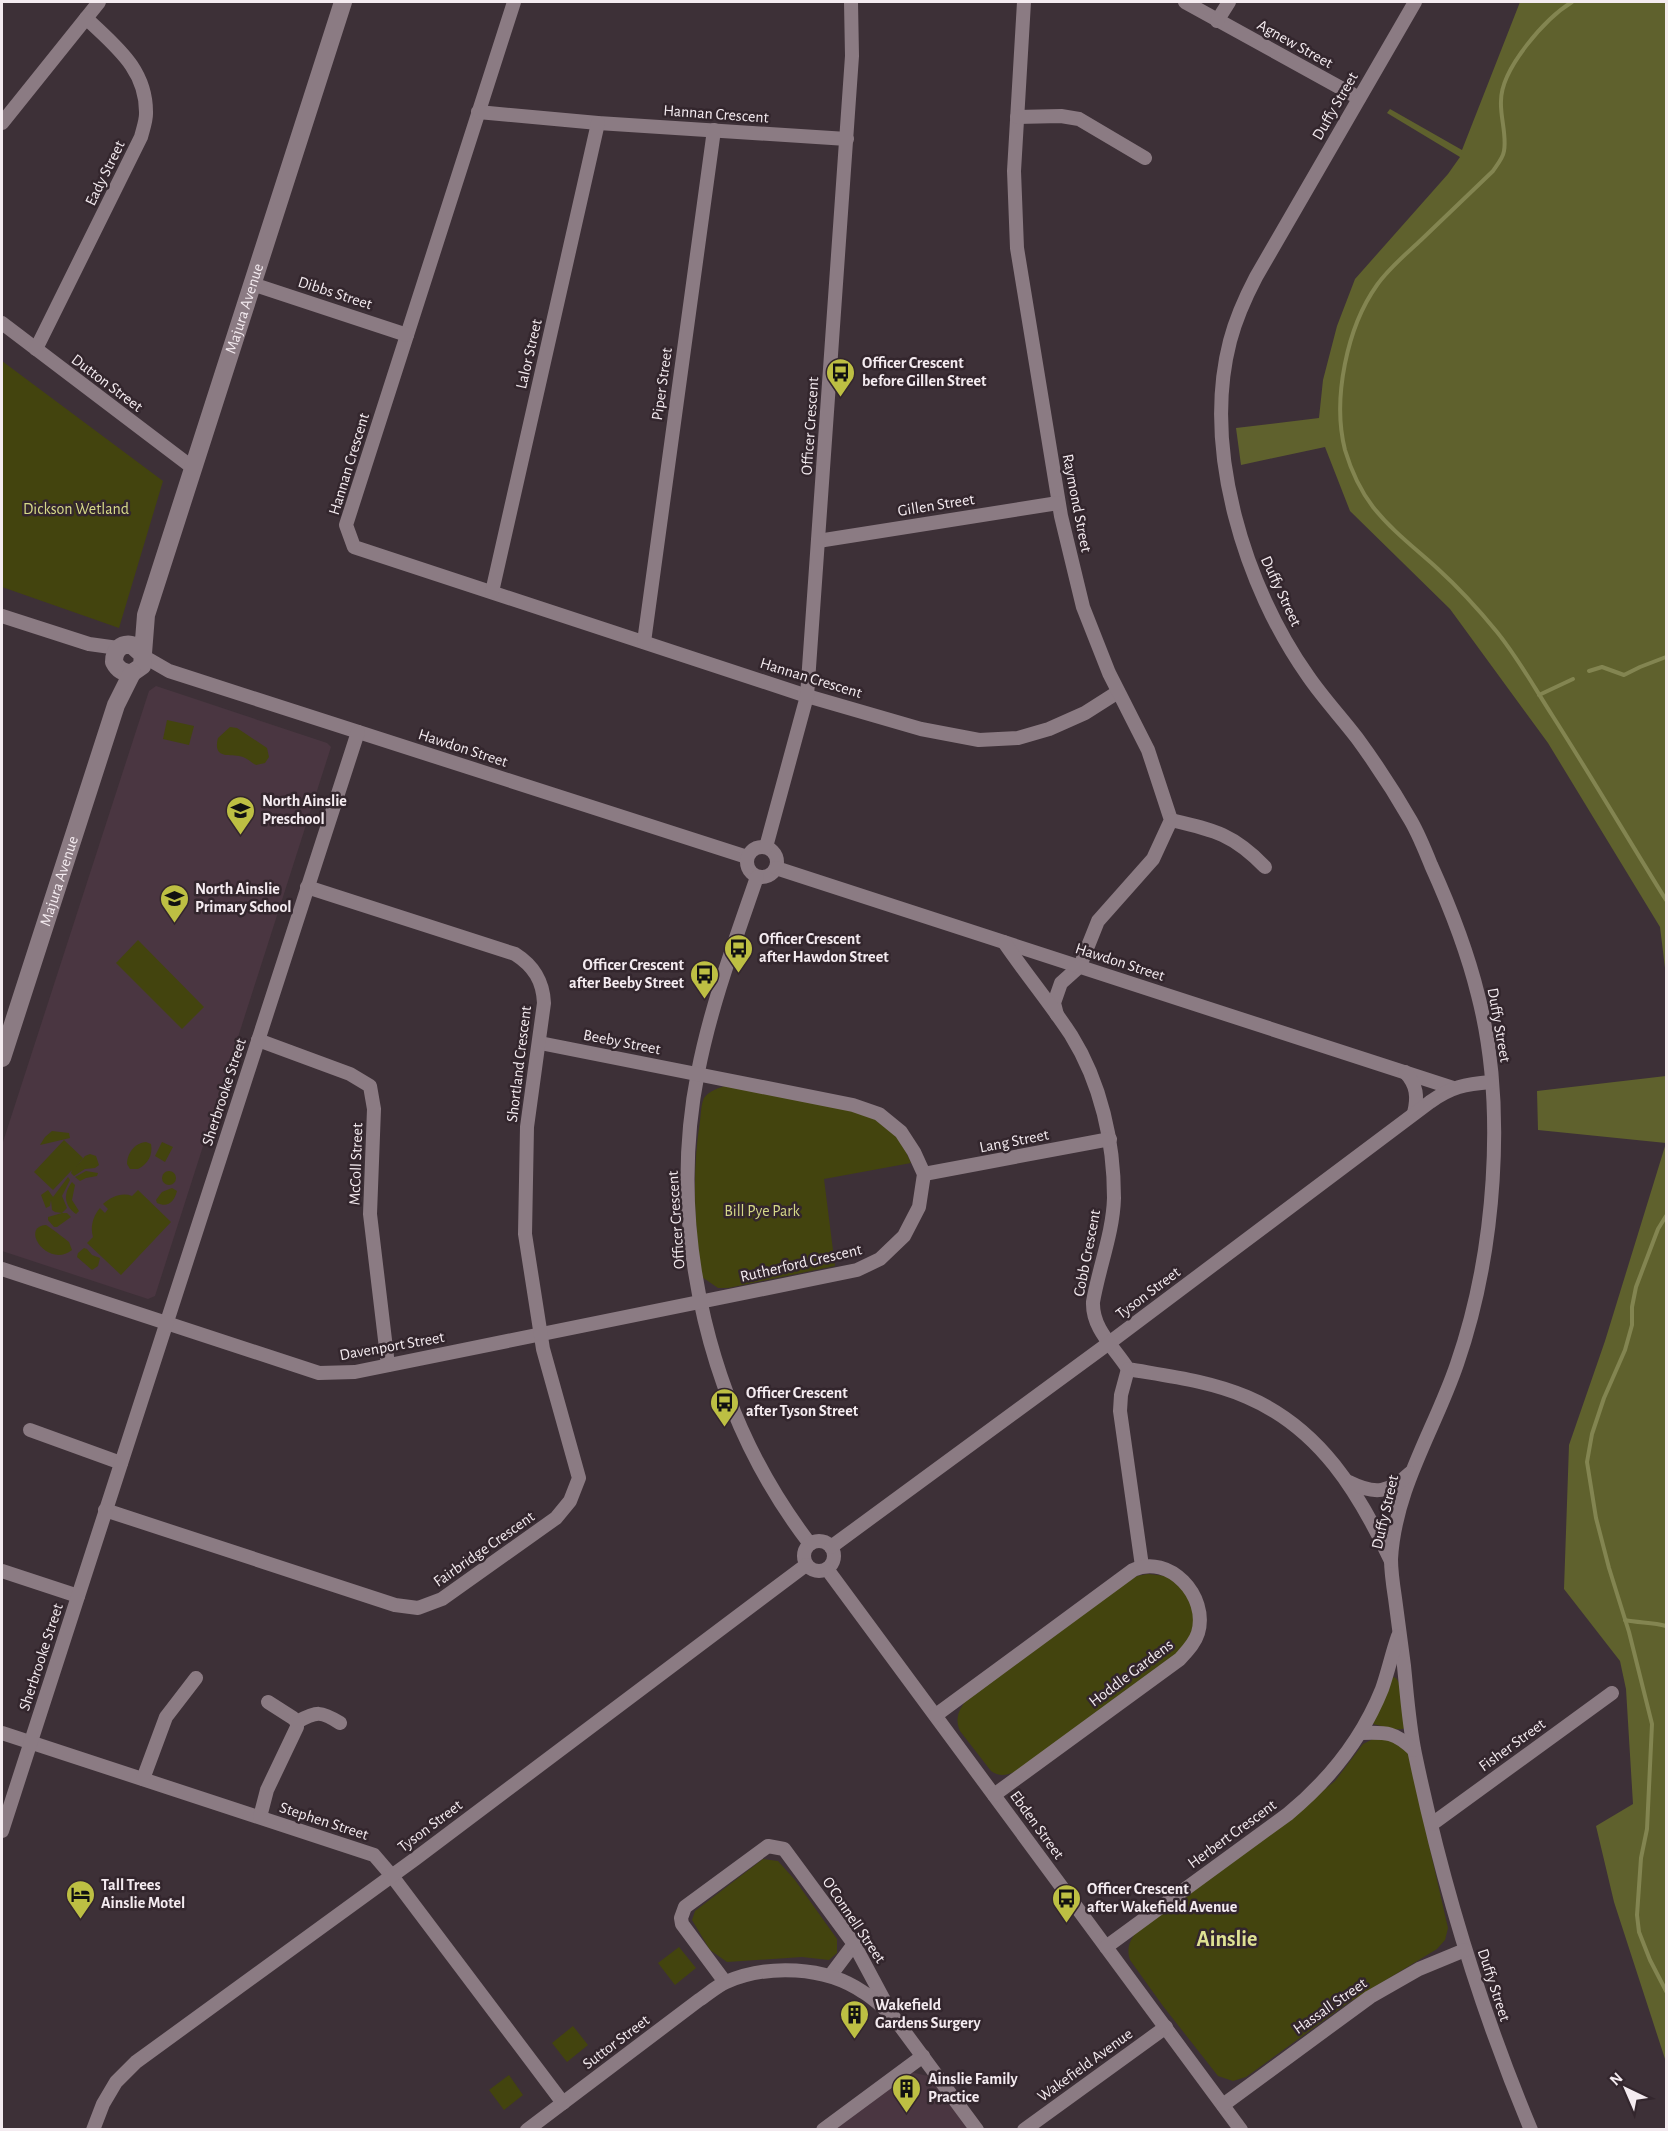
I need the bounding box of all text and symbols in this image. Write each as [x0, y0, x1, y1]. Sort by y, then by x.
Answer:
street label: Agnew Street [1254, 17, 1336, 71]
street label: Duffy Street [1309, 69, 1362, 143]
street label: Hannan Crescent [663, 102, 769, 126]
street label: Eady Street [82, 138, 128, 208]
street label: Majura Avenue [222, 261, 266, 356]
street label: Dibbs Street [296, 274, 374, 312]
street label: Lalor Street [513, 318, 545, 390]
street label: Piper Street [649, 347, 675, 421]
street label: Dutton Street [68, 351, 146, 415]
place label: Officer Crescent before Gillen Street [862, 355, 987, 389]
bus stop icon: Officer Crescent before Gillen Street [825, 356, 857, 398]
street label: Officer Crescent [799, 376, 821, 476]
street label: Hannan Crescent [326, 411, 372, 517]
street label: Raymond Street [1059, 452, 1094, 554]
street label: Gillen Street [897, 491, 975, 519]
park label: Dickson Wetland [23, 501, 129, 517]
street label: Duffy Street [1257, 553, 1304, 629]
street label: Hannan Crescent [758, 655, 864, 701]
street label: Hawdon Street [416, 726, 510, 770]
place label: North Ainslie Preschool [262, 793, 347, 827]
school or university icon: North Ainslie Preschool [225, 794, 257, 836]
street label: Majura Avenue [37, 834, 81, 928]
place label: North Ainslie Primary School [195, 881, 292, 916]
school or university icon: North Ainslie Primary School [158, 882, 190, 924]
place label: Officer Crescent after Hawdon Street [759, 931, 889, 965]
bus stop icon: Officer Crescent after Hawdon Street [722, 932, 754, 974]
street label: Hawdon Street [1073, 940, 1167, 984]
place label: Officer Crescent after Beeby Street [569, 957, 685, 992]
bus stop icon: Officer Crescent after Beeby Street [689, 958, 721, 1000]
street label: Duffy Street [1484, 986, 1513, 1064]
street label: Shortland Crescent [504, 1005, 534, 1123]
street label: Beeby Street [582, 1027, 662, 1058]
street label: Sherbrooke Street [199, 1036, 249, 1148]
street label: McColl Street [347, 1122, 365, 1206]
street label: Lang Street [978, 1126, 1050, 1156]
street label: Officer Crescent [665, 1170, 687, 1270]
park label: Bill Pye Park [724, 1203, 800, 1220]
street label: Cobb Crescent [1071, 1208, 1103, 1298]
street label: Rutherford Crescent [739, 1241, 863, 1285]
street label: Tyson Street [1113, 1264, 1184, 1323]
street label: Davenport Street [338, 1329, 446, 1363]
place label: Officer Crescent after Tyson Street [746, 1385, 859, 1420]
bus stop icon: Officer Crescent after Tyson Street [709, 1386, 741, 1428]
street label: Duffy Street [1369, 1473, 1402, 1551]
street label: Fairbridge Crescent [430, 1508, 538, 1590]
street label: Sherbrooke Street [16, 1601, 66, 1713]
street label: Hoddle Gardens [1086, 1636, 1176, 1710]
street label: Fisher Street [1476, 1716, 1548, 1774]
street label: Ebden Street [1007, 1788, 1067, 1862]
street label: Tyson Street [395, 1797, 466, 1856]
street label: Herbert Crescent [1185, 1797, 1279, 1871]
street label: Stephen Street [278, 1799, 370, 1843]
street label: O'Connell Street [819, 1874, 889, 1966]
place label: Tall Trees Ainslie Motel [101, 1877, 185, 1911]
hotel icon: Tall Trees Ainslie Motel [64, 1878, 96, 1920]
place label: Officer Crescent after Wakefield Avenue [1087, 1881, 1238, 1915]
bus stop icon: Officer Crescent after Wakefield Avenue [1050, 1882, 1082, 1924]
district label: Ainslie [1197, 1928, 1257, 1950]
street label: Duffy Street [1474, 1947, 1513, 2024]
street label: Hassall Street [1290, 1975, 1370, 2037]
place label: Wakefield Gardens Surgery [875, 1997, 981, 2032]
building icon: Wakefield Gardens Surgery [838, 1998, 870, 2040]
street label: Suttor Street [580, 2012, 652, 2072]
street label: Wakefield Avenue [1035, 2025, 1135, 2105]
north arrow [1596, 2059, 1656, 2119]
text: N [1607, 2069, 1626, 2089]
place label: Ainslie Family Practice [928, 2071, 1019, 2105]
building icon: Ainslie Family Practice [891, 2072, 923, 2114]

